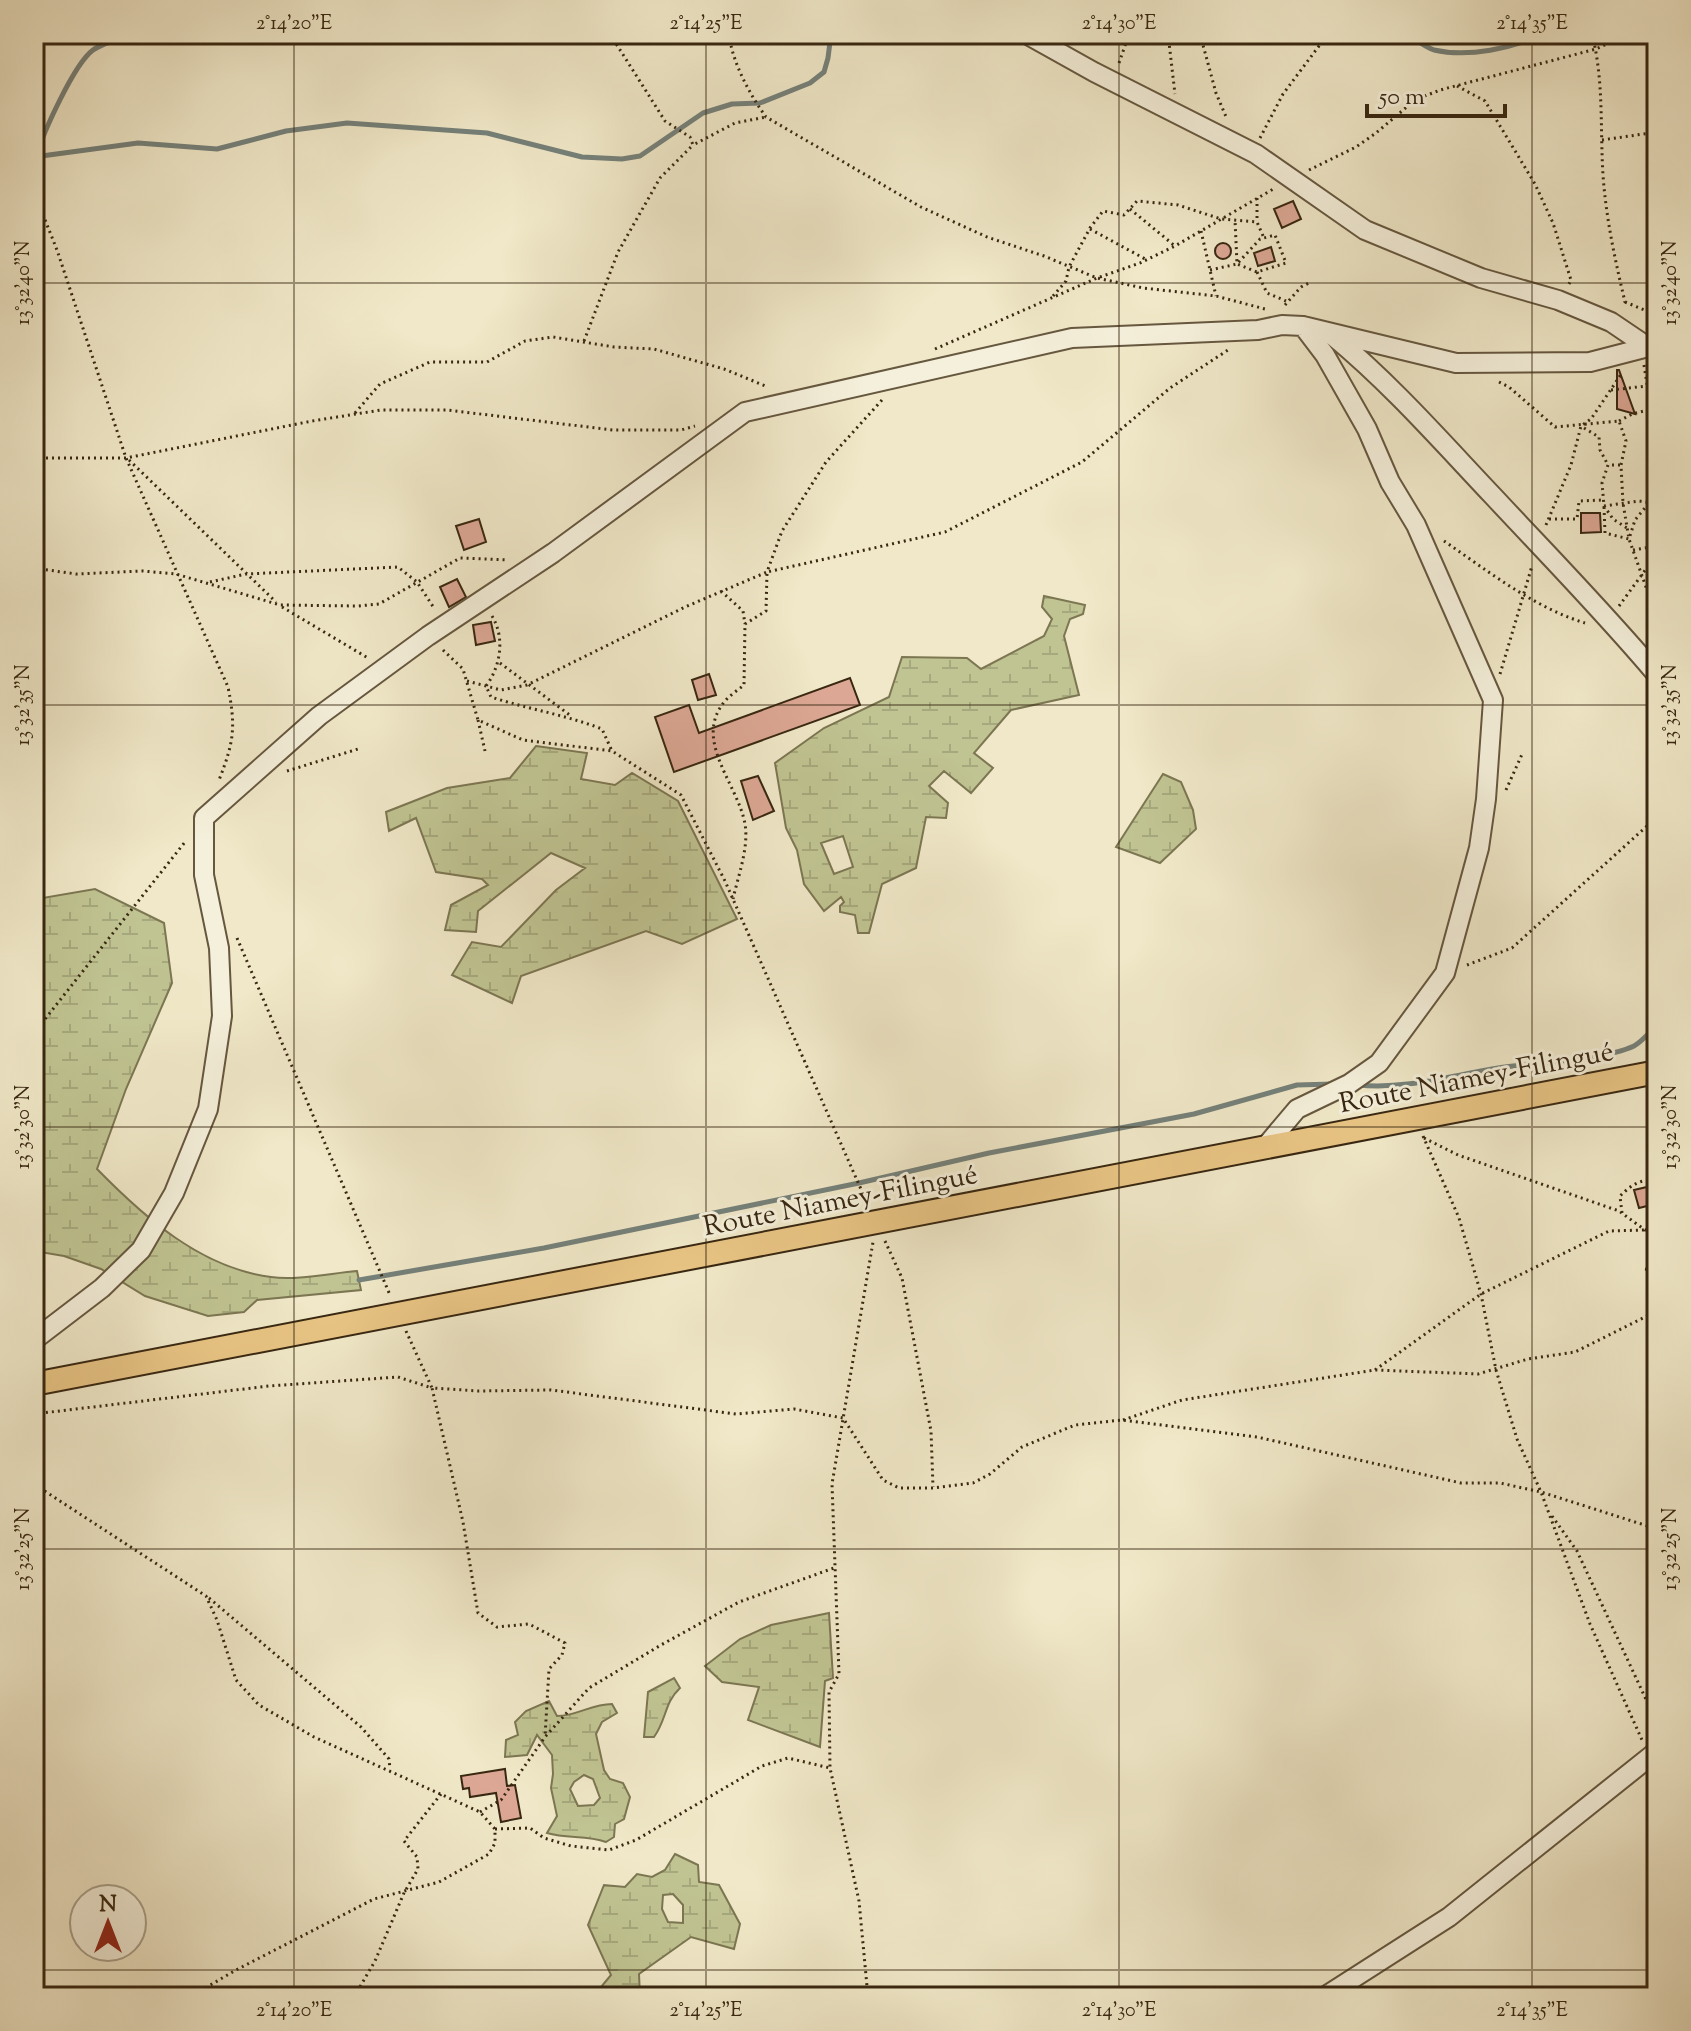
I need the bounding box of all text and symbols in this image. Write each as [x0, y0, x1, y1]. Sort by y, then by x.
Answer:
text: 2°14'20"E [256, 10, 332, 39]
text: 2°14'25"E [670, 10, 742, 39]
text: 2°14'30"E [1082, 10, 1156, 39]
text: 2°14'35"E [1496, 10, 1568, 39]
scale bar [1367, 68, 1505, 118]
text: 50 m [1377, 81, 1425, 115]
text: 13°32'40"N [10, 241, 39, 325]
text: 13°32'40"N [1657, 241, 1686, 325]
text: 13°32'35"N [10, 664, 39, 746]
text: 13°32'35"N [1657, 664, 1686, 746]
street label: Route Niamey-Filingué [1336, 1033, 1617, 1125]
text: 13°32'30"N [10, 1085, 39, 1169]
text: 13°32'30"N [1657, 1085, 1686, 1169]
street label: Route Niamey-Filingué [700, 1156, 981, 1248]
text: 13°32'25"N [10, 1508, 39, 1590]
text: 13°32'25"N [1657, 1508, 1686, 1590]
north arrow [68, 1883, 148, 1963]
text: N [99, 1890, 117, 1922]
text: 2°14'20"E [256, 1997, 332, 2026]
text: 2°14'25"E [670, 1997, 742, 2026]
text: 2°14'30"E [1082, 1997, 1156, 2026]
text: 2°14'35"E [1496, 1997, 1568, 2026]

